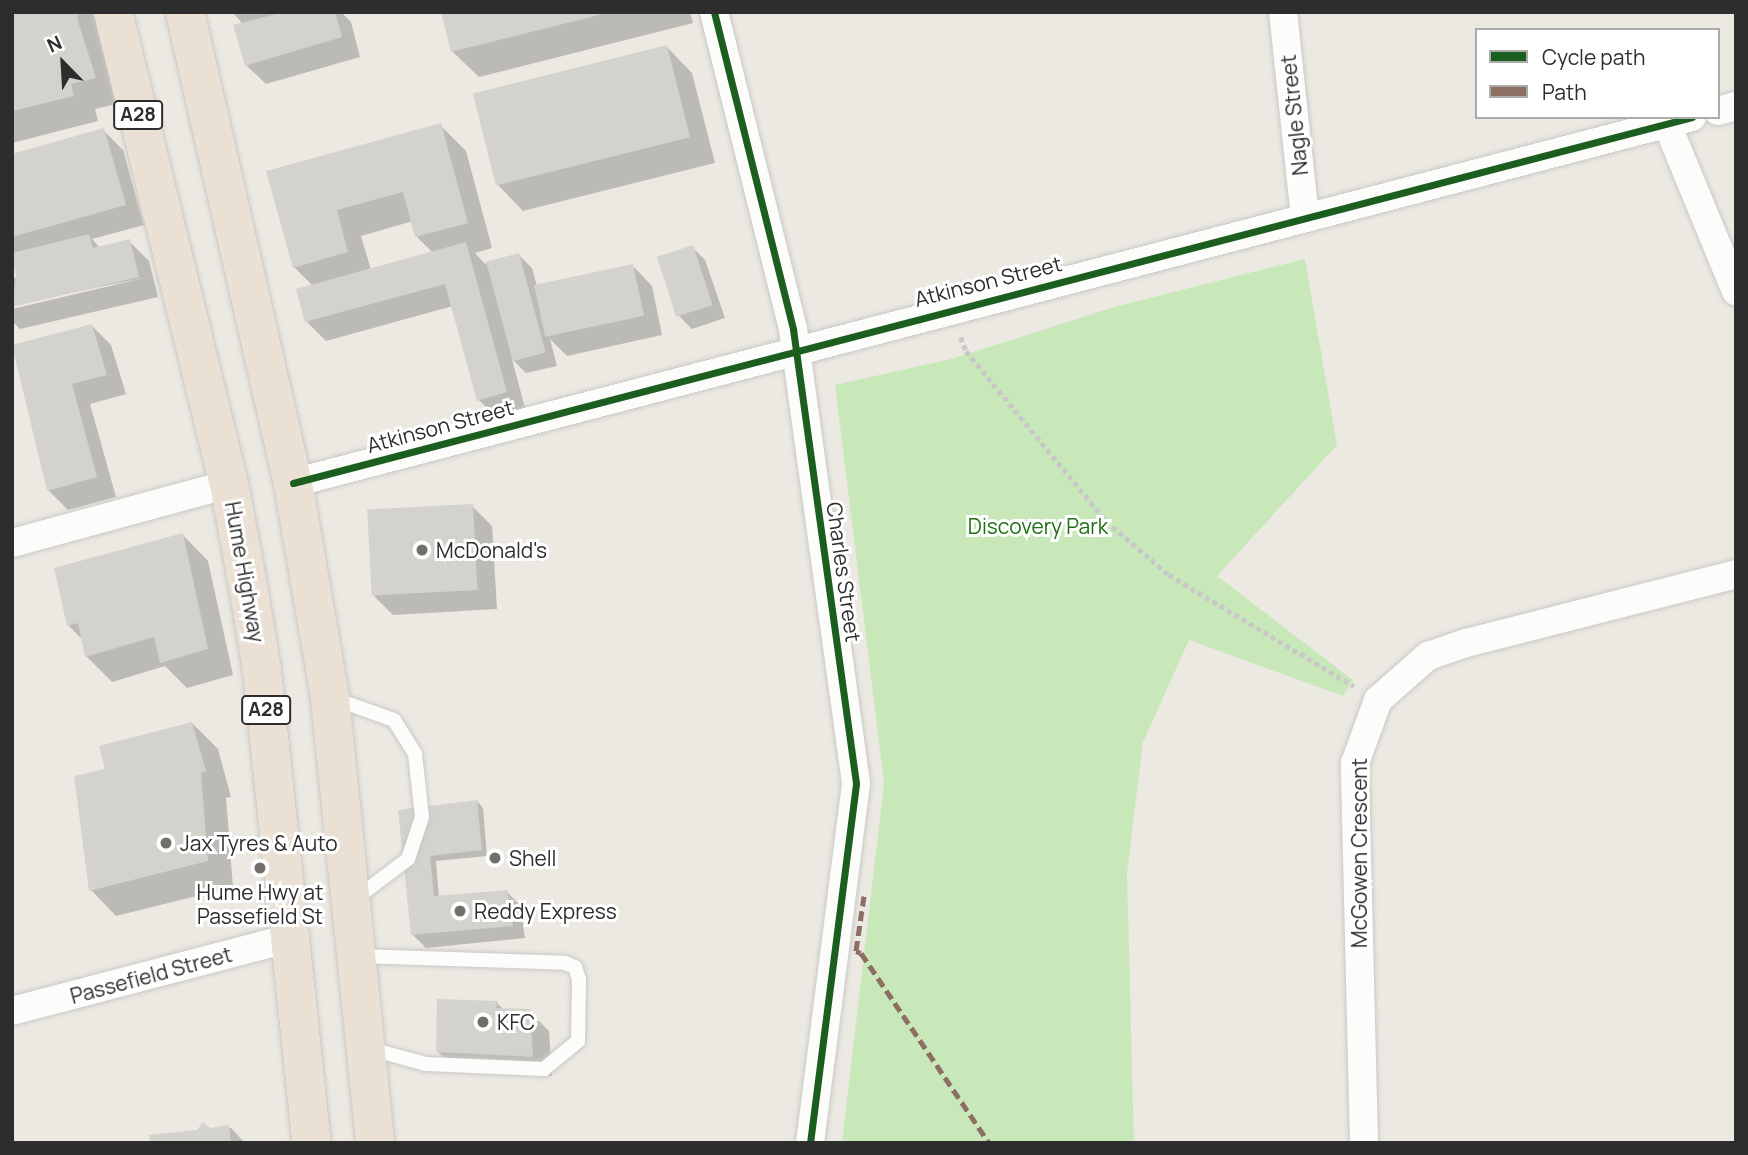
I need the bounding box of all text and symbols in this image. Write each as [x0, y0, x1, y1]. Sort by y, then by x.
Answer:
north arrow [28, 28, 98, 98]
legend [1475, 28, 1720, 119]
text: N [43, 29, 66, 58]
text: Cycle path [1542, 43, 1645, 71]
street label: Nagle Street [1275, 53, 1313, 177]
text: Path [1542, 78, 1587, 106]
road number: A28 [112, 99, 164, 130]
street label: Atkinson Street [912, 251, 1064, 311]
street label: Atkinson Street [364, 394, 516, 458]
street label: Hume Highway [220, 499, 270, 645]
street label: Charles Street [822, 501, 866, 643]
park label: Discovery Park [968, 513, 1108, 539]
place label: McDonald's [436, 537, 547, 563]
marker: McDonald's [414, 542, 430, 558]
road number: A28 [240, 694, 292, 726]
street label: McGowen Crescent [1346, 758, 1372, 948]
place label: Jax Tyres & Auto [180, 830, 338, 856]
marker: Jax Tyres & Auto [158, 835, 174, 851]
place label: Shell [509, 845, 557, 871]
marker: Shell [487, 850, 503, 866]
marker: Hume Hwy at Passefield St [252, 860, 268, 876]
place label: Hume Hwy at Passefield St [197, 879, 323, 929]
place label: Reddy Express [474, 898, 617, 924]
marker: Reddy Express [452, 903, 468, 919]
street label: Passefield Street [67, 941, 235, 1009]
place label: KFC [497, 1009, 535, 1035]
marker: KFC [475, 1014, 491, 1030]

